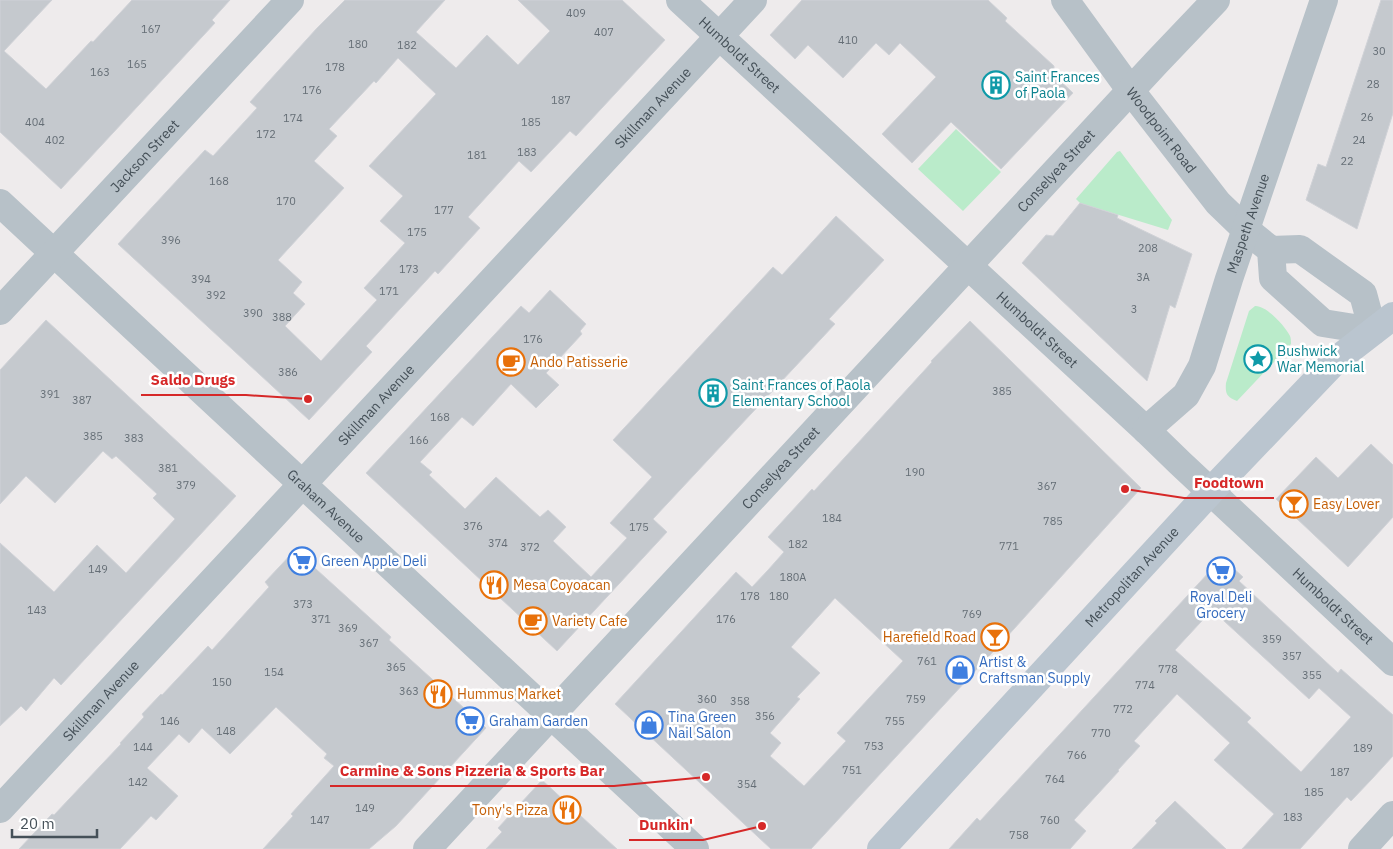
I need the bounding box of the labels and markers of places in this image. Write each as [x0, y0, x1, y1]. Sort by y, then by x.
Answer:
place label: Saint Frances of Paola [1015, 68, 1100, 102]
building icon: Saint Frances of Paola [981, 70, 1011, 100]
place label: Bushwick War Memorial [1277, 342, 1364, 376]
place icon: Bushwick War Memorial [1243, 344, 1273, 374]
cafe icon: Ando Patisserie [496, 347, 526, 377]
place label: Ando Patisserie [530, 353, 628, 371]
callout: Saldo Drugs [141, 365, 246, 395]
place label: Saint Frances of Paola Elementary School [732, 376, 871, 410]
building icon: Saint Frances of Paola Elementary School [698, 378, 728, 408]
callout: Foodtown [1184, 468, 1274, 498]
bar icon: Easy Lover [1279, 489, 1309, 519]
place label: Easy Lover [1313, 495, 1380, 513]
supermarket icon: Green Apple Deli [287, 546, 317, 576]
place label: Green Apple Deli [321, 552, 427, 570]
supermarket icon: Royal Deli Grocery [1206, 556, 1236, 586]
restaurant icon: Mesa Coyoacan [479, 570, 509, 600]
place label: Mesa Coyoacan [513, 576, 611, 594]
place label: Royal Deli Grocery [1190, 588, 1252, 622]
cafe icon: Variety Cafe [518, 606, 548, 636]
place label: Variety Cafe [552, 612, 628, 630]
bar icon: Harefield Road [980, 622, 1010, 652]
place label: Harefield Road [883, 628, 976, 646]
place label: Artist & Craftsman Supply [979, 653, 1090, 687]
shop icon: Artist & Craftsman Supply [945, 655, 975, 685]
restaurant icon: Hummus Market [423, 679, 453, 709]
place label: Hummus Market [457, 685, 561, 703]
supermarket icon: Graham Garden [455, 706, 485, 736]
place label: Tina Green Nail Salon [668, 708, 736, 742]
shop icon: Tina Green Nail Salon [634, 710, 664, 740]
place label: Graham Garden [489, 712, 588, 730]
callout: Carmine & Sons Pizzeria & Sports Bar [330, 756, 614, 786]
restaurant icon: Tony's Pizza [552, 795, 582, 825]
place label: Tony's Pizza [472, 801, 549, 819]
callout: Dunkin' [629, 810, 703, 840]

